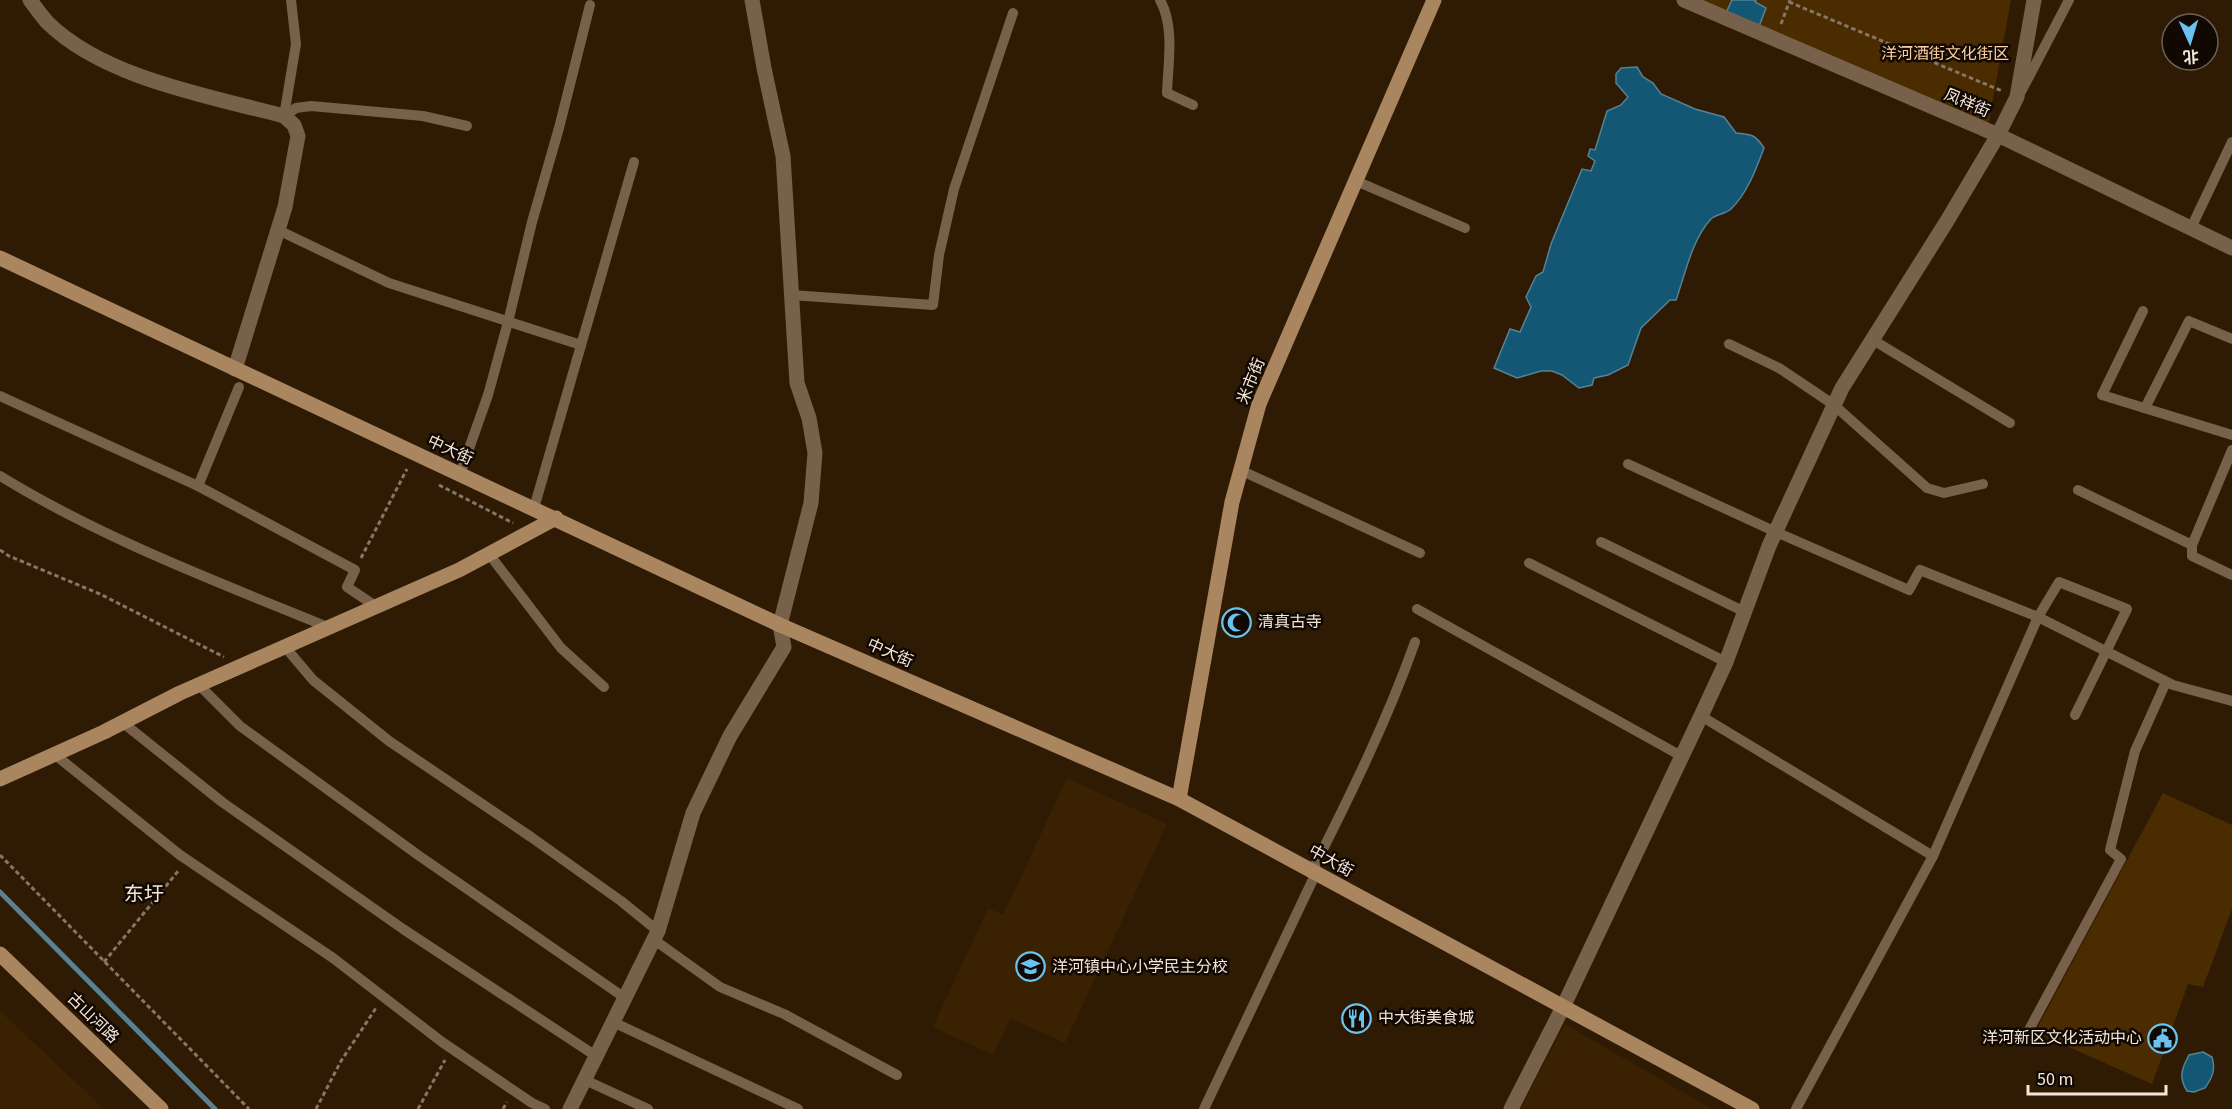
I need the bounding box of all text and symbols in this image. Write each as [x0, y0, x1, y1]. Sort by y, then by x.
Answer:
north arrow [2160, 12, 2220, 72]
park label: 洋河酒街文化街区 [1881, 43, 2009, 65]
text: 北 [2182, 44, 2200, 67]
street label: 凤祥街 [1941, 83, 1993, 123]
street label: 米市街 [1232, 355, 1270, 407]
street label: 中大街 [424, 430, 476, 470]
mosque icon: 清真古寺 [1221, 606, 1253, 638]
place label: 清真古寺 [1258, 611, 1322, 633]
street label: 中大街 [864, 633, 916, 673]
street label: 中大街 [1305, 840, 1357, 882]
district label: 东圩 [124, 881, 164, 909]
school or university icon: 洋河镇中心小学民主分校 [1015, 951, 1047, 983]
place label: 洋河镇中心小学民主分校 [1052, 956, 1228, 978]
street label: 古山河路 [62, 988, 124, 1048]
restaurant icon: 中大街美食城 [1341, 1002, 1373, 1034]
place label: 中大街美食城 [1378, 1007, 1474, 1029]
public building icon: 洋河新区文化活动中心 [2147, 1022, 2179, 1054]
place label: 洋河新区文化活动中心 [1982, 1027, 2142, 1049]
scale bar [2028, 1058, 2166, 1096]
text: 50 m [2037, 1067, 2073, 1092]

